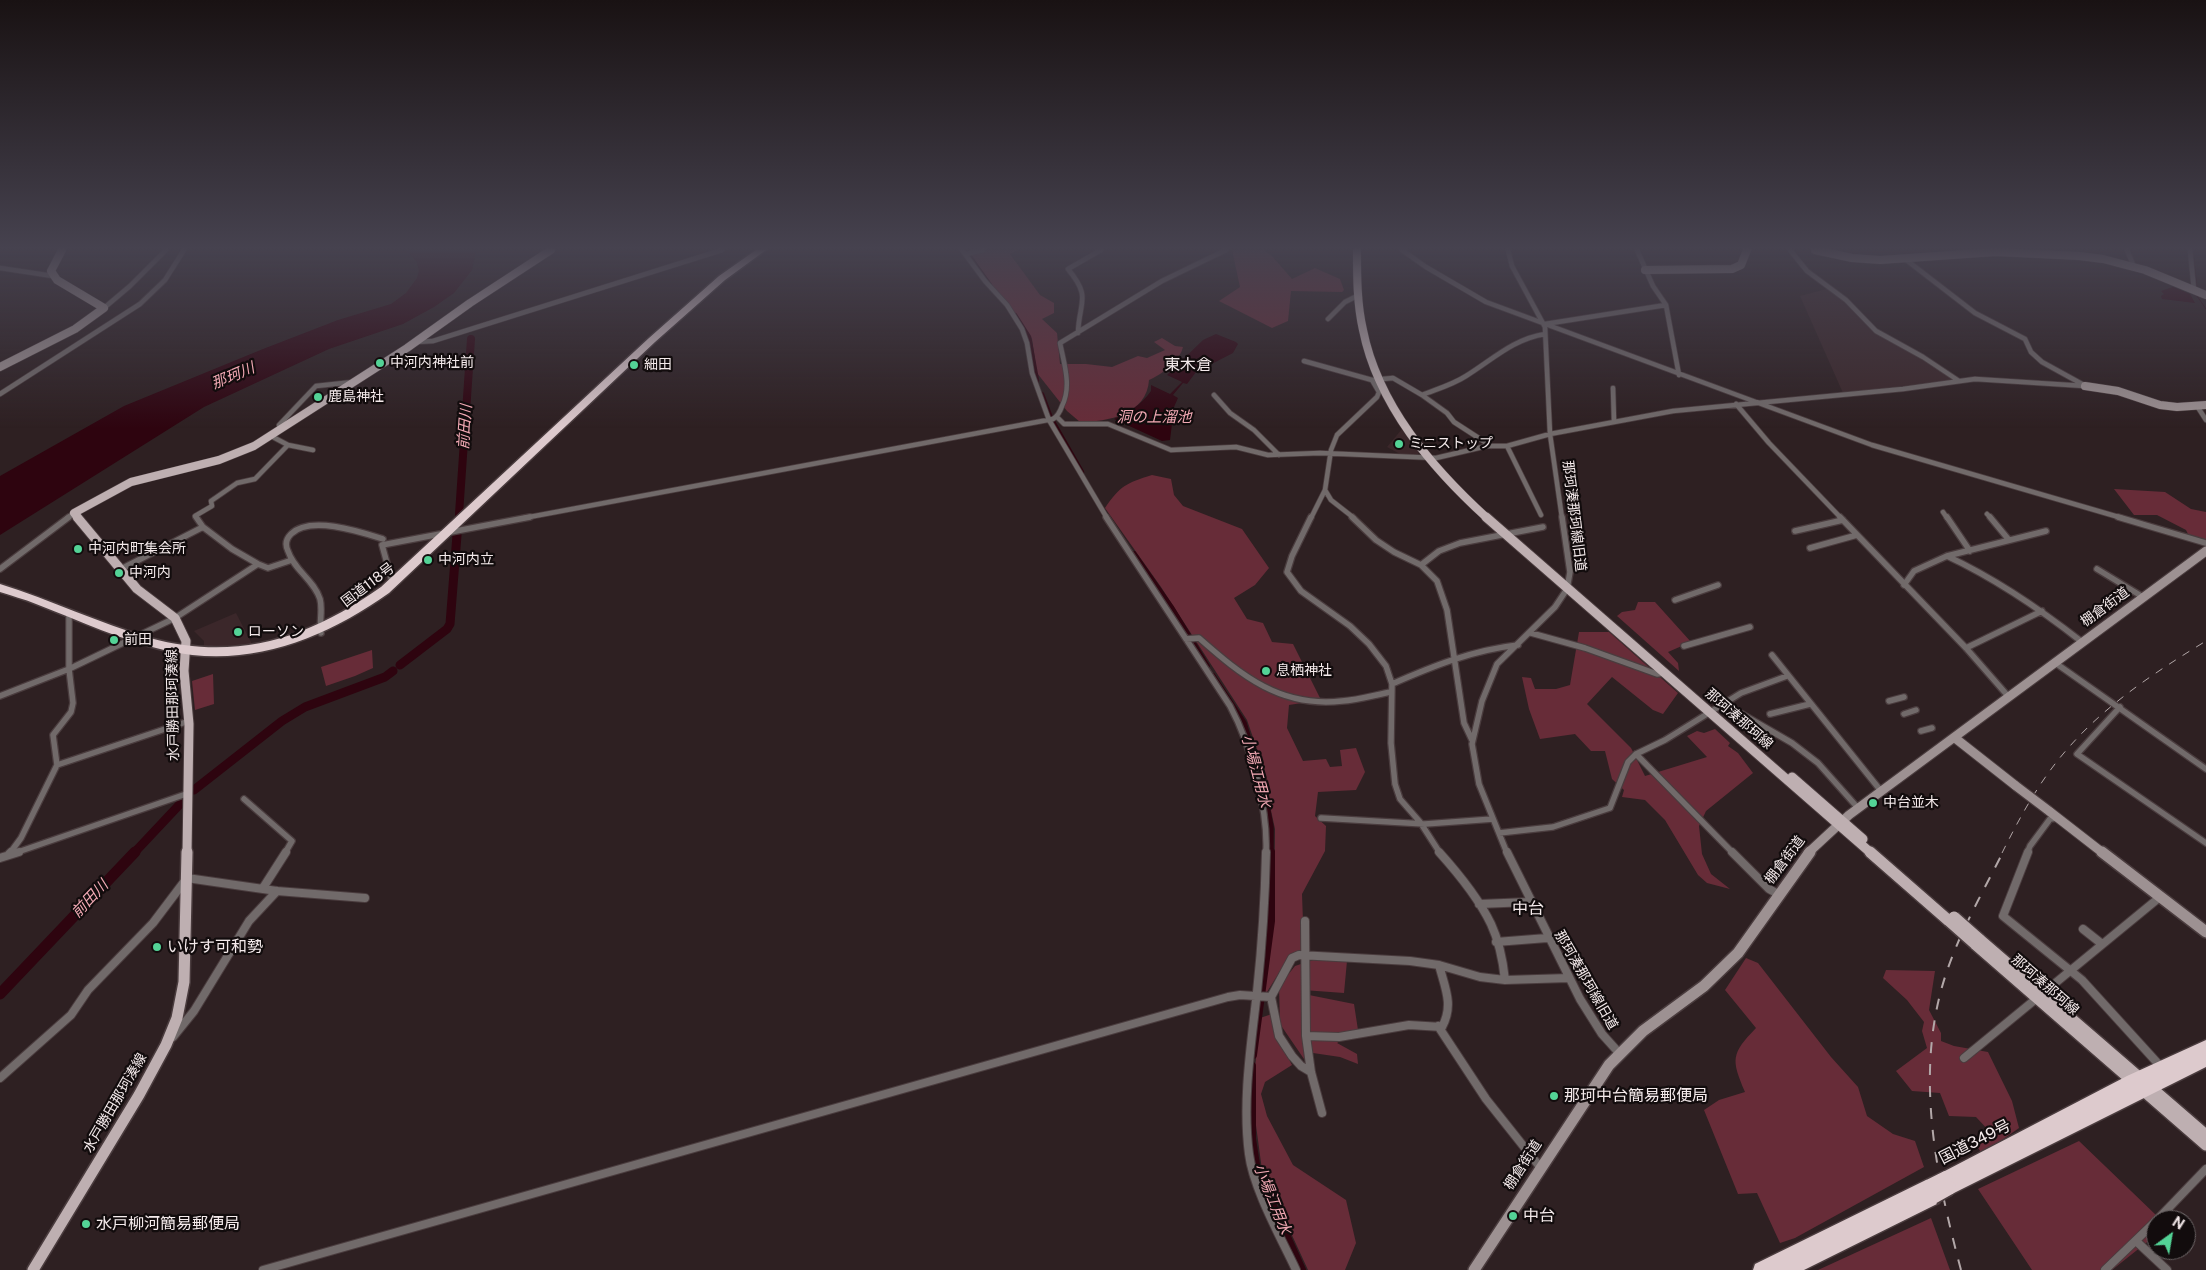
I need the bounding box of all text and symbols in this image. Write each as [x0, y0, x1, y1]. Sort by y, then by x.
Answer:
place label: 中河内神社前 [390, 355, 474, 371]
district label: 東木倉 [1164, 355, 1212, 375]
marker: 中河内神社前 [374, 357, 386, 369]
place label: 細田 [644, 357, 672, 373]
water label: 那珂川 [209, 359, 257, 393]
marker: 細田 [628, 359, 640, 371]
place label: 鹿島神社 [328, 389, 384, 405]
marker: 鹿島神社 [312, 391, 324, 403]
water label: 前田川 [454, 404, 476, 450]
water label: 洞の上溜池 [1117, 408, 1191, 426]
place label: ミニストップ [1409, 436, 1493, 452]
marker: ミニストップ [1393, 438, 1405, 450]
street label: 那珂湊那珂線旧道 [1559, 459, 1589, 573]
place label: 中河内町集会所 [88, 541, 186, 557]
marker: 中河内町集会所 [72, 543, 84, 555]
place label: 中河内立 [438, 552, 494, 568]
marker: 中河内立 [422, 554, 434, 566]
street label: 国道118号 [338, 559, 398, 611]
place label: 中河内 [129, 565, 171, 581]
marker: 中河内 [113, 567, 125, 579]
street label: 棚倉街道 [2077, 584, 2133, 630]
place label: ローソン [248, 624, 304, 640]
marker: ローソン [232, 626, 244, 638]
place label: 前田 [124, 632, 152, 648]
marker: 前田 [108, 634, 120, 646]
street label: 水戸勝田那珂湊線 [164, 649, 182, 761]
place label: 息栖神社 [1276, 663, 1332, 679]
marker: 息栖神社 [1260, 665, 1272, 677]
street label: 那珂湊那珂線 [1702, 685, 1776, 753]
water label: 小場江用水 [1238, 732, 1274, 810]
place label: 中台並木 [1883, 795, 1939, 811]
marker: 中台並木 [1867, 797, 1879, 809]
street label: 棚倉街道 [1761, 833, 1809, 887]
water label: 前田川 [68, 877, 112, 921]
district label: 中台 [1512, 899, 1544, 919]
street label: 那珂湊那珂線旧道 [1551, 927, 1621, 1033]
place label: いけす可和勢 [167, 937, 263, 957]
marker: いけす可和勢 [151, 941, 163, 953]
street label: 那珂湊那珂線 [2008, 951, 2082, 1019]
street label: 水戸勝田那珂湊線 [80, 1050, 150, 1156]
place label: 那珂中台簡易郵便局 [1564, 1086, 1708, 1106]
marker: 那珂中台簡易郵便局 [1548, 1090, 1560, 1102]
street label: 国道349号 [1936, 1116, 2014, 1168]
street label: 棚倉街道 [1501, 1137, 1545, 1193]
water label: 小場江用水 [1250, 1161, 1294, 1237]
place label: 中台 [1523, 1206, 1555, 1226]
marker: 中台 [1507, 1210, 1519, 1222]
north arrow [2146, 1210, 2196, 1260]
text: N [2170, 1213, 2187, 1233]
place label: 水戸柳河簡易郵便局 [96, 1214, 240, 1234]
marker: 水戸柳河簡易郵便局 [80, 1218, 92, 1230]

